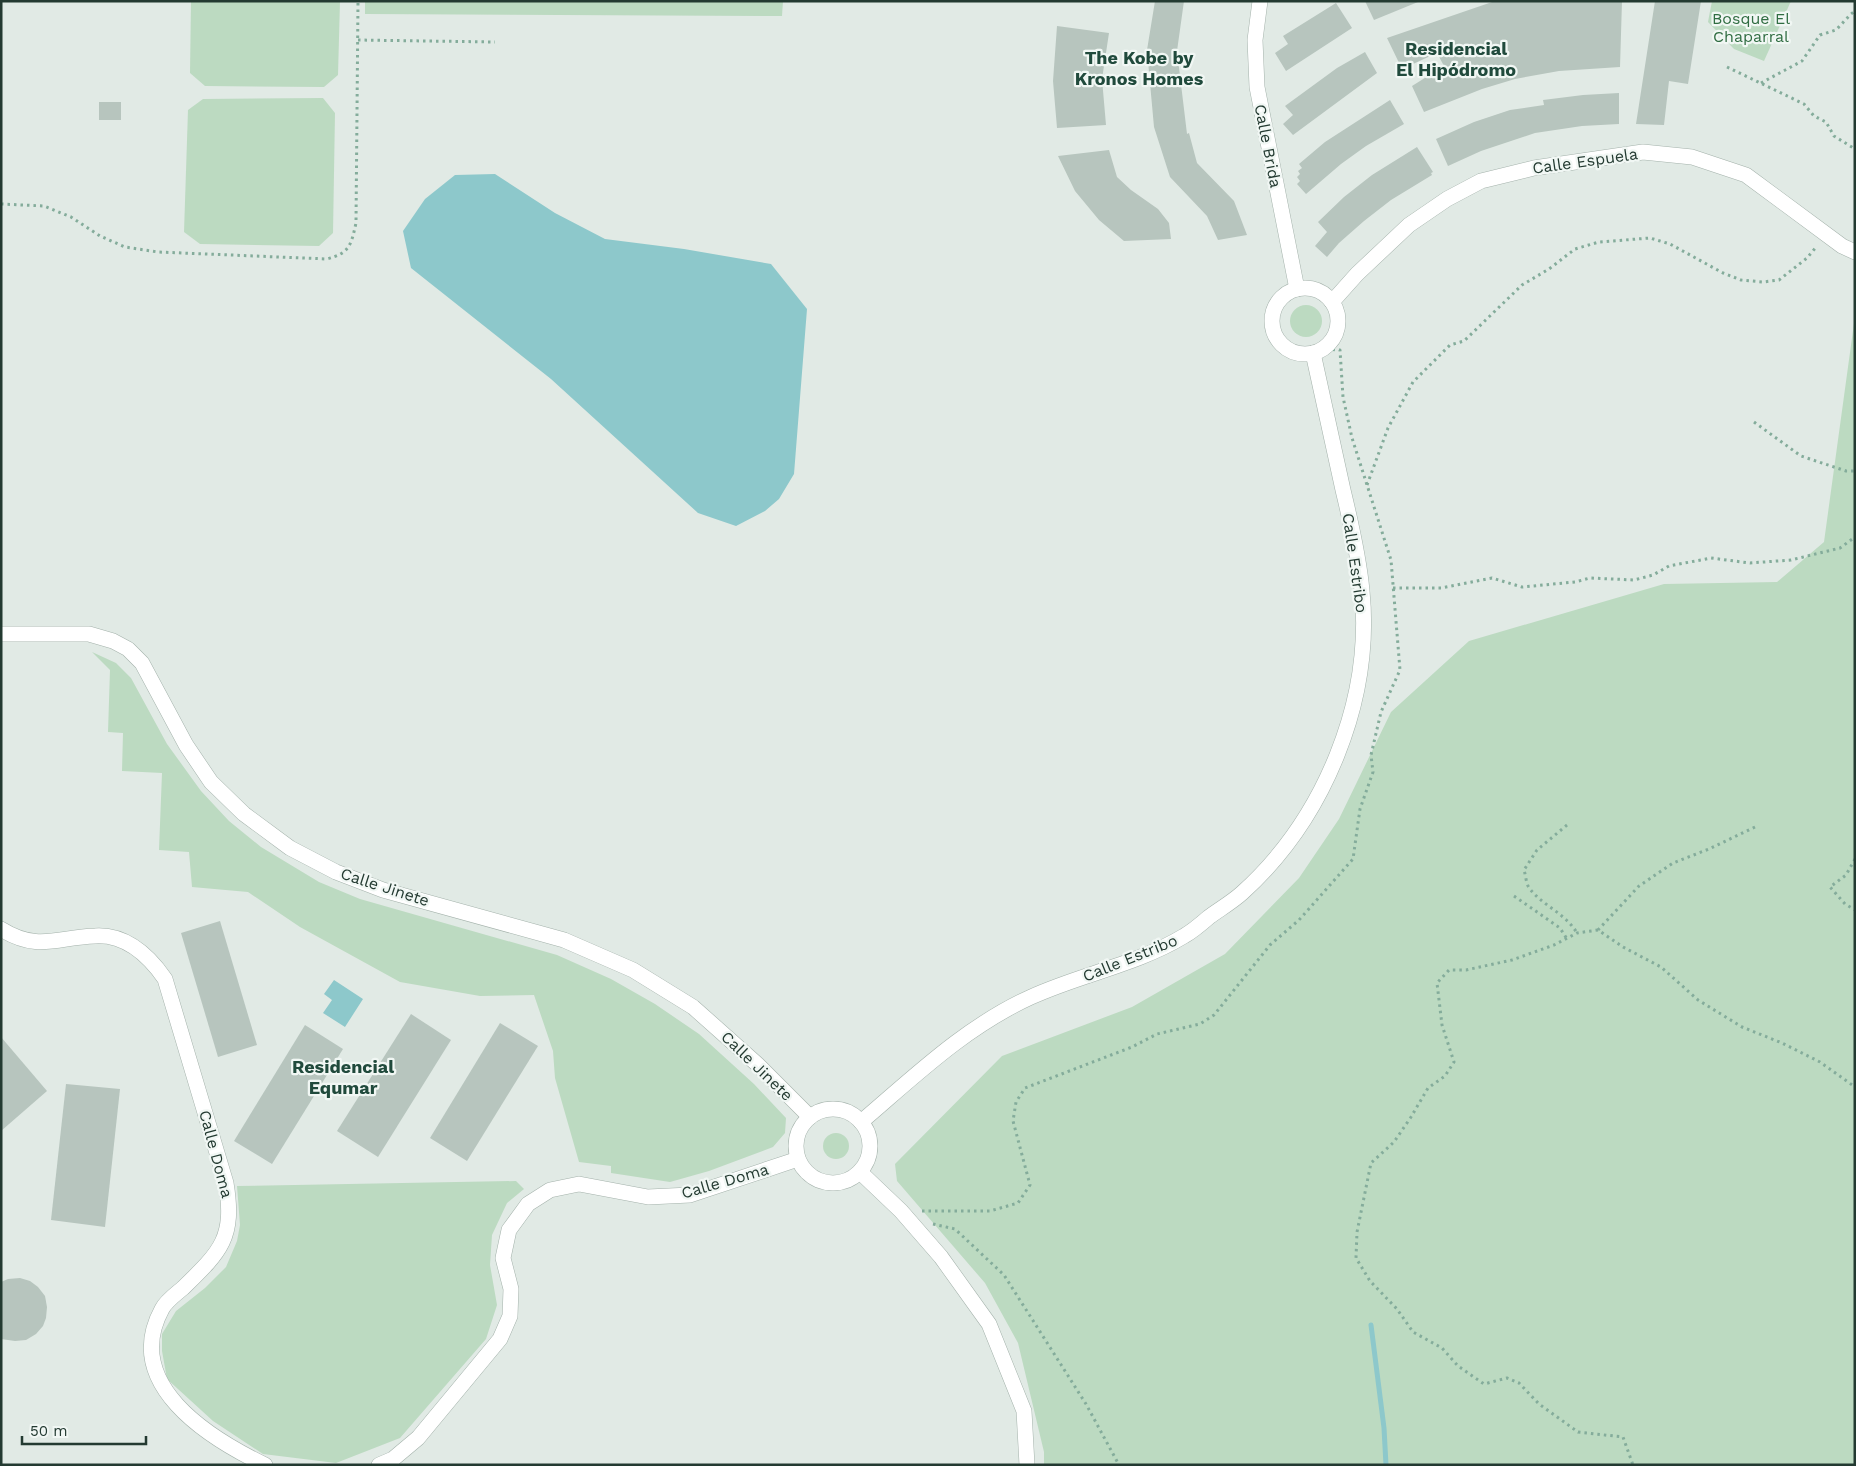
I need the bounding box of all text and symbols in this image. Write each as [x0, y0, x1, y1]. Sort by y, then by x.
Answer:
park label: Bosque El Chaparral [1712, 9, 1790, 46]
district label: Residencial El Hipódromo [1396, 38, 1516, 80]
district label: The Kobe by Kronos Homes [1075, 47, 1204, 89]
street label: Calle Brida [1251, 103, 1285, 189]
street label: Calle Espuela [1531, 144, 1639, 178]
street label: Calle Estribo [1339, 512, 1371, 614]
street label: Calle Jinete [338, 864, 432, 910]
street label: Calle Estribo [1080, 930, 1180, 986]
street label: Calle Jinete [717, 1027, 797, 1105]
district label: Residencial Equmar [292, 1056, 394, 1098]
street label: Calle Doma [195, 1108, 237, 1200]
street label: Calle Doma [679, 1159, 771, 1203]
scale bar [22, 1414, 146, 1446]
text: 50 m [30, 1422, 67, 1440]

